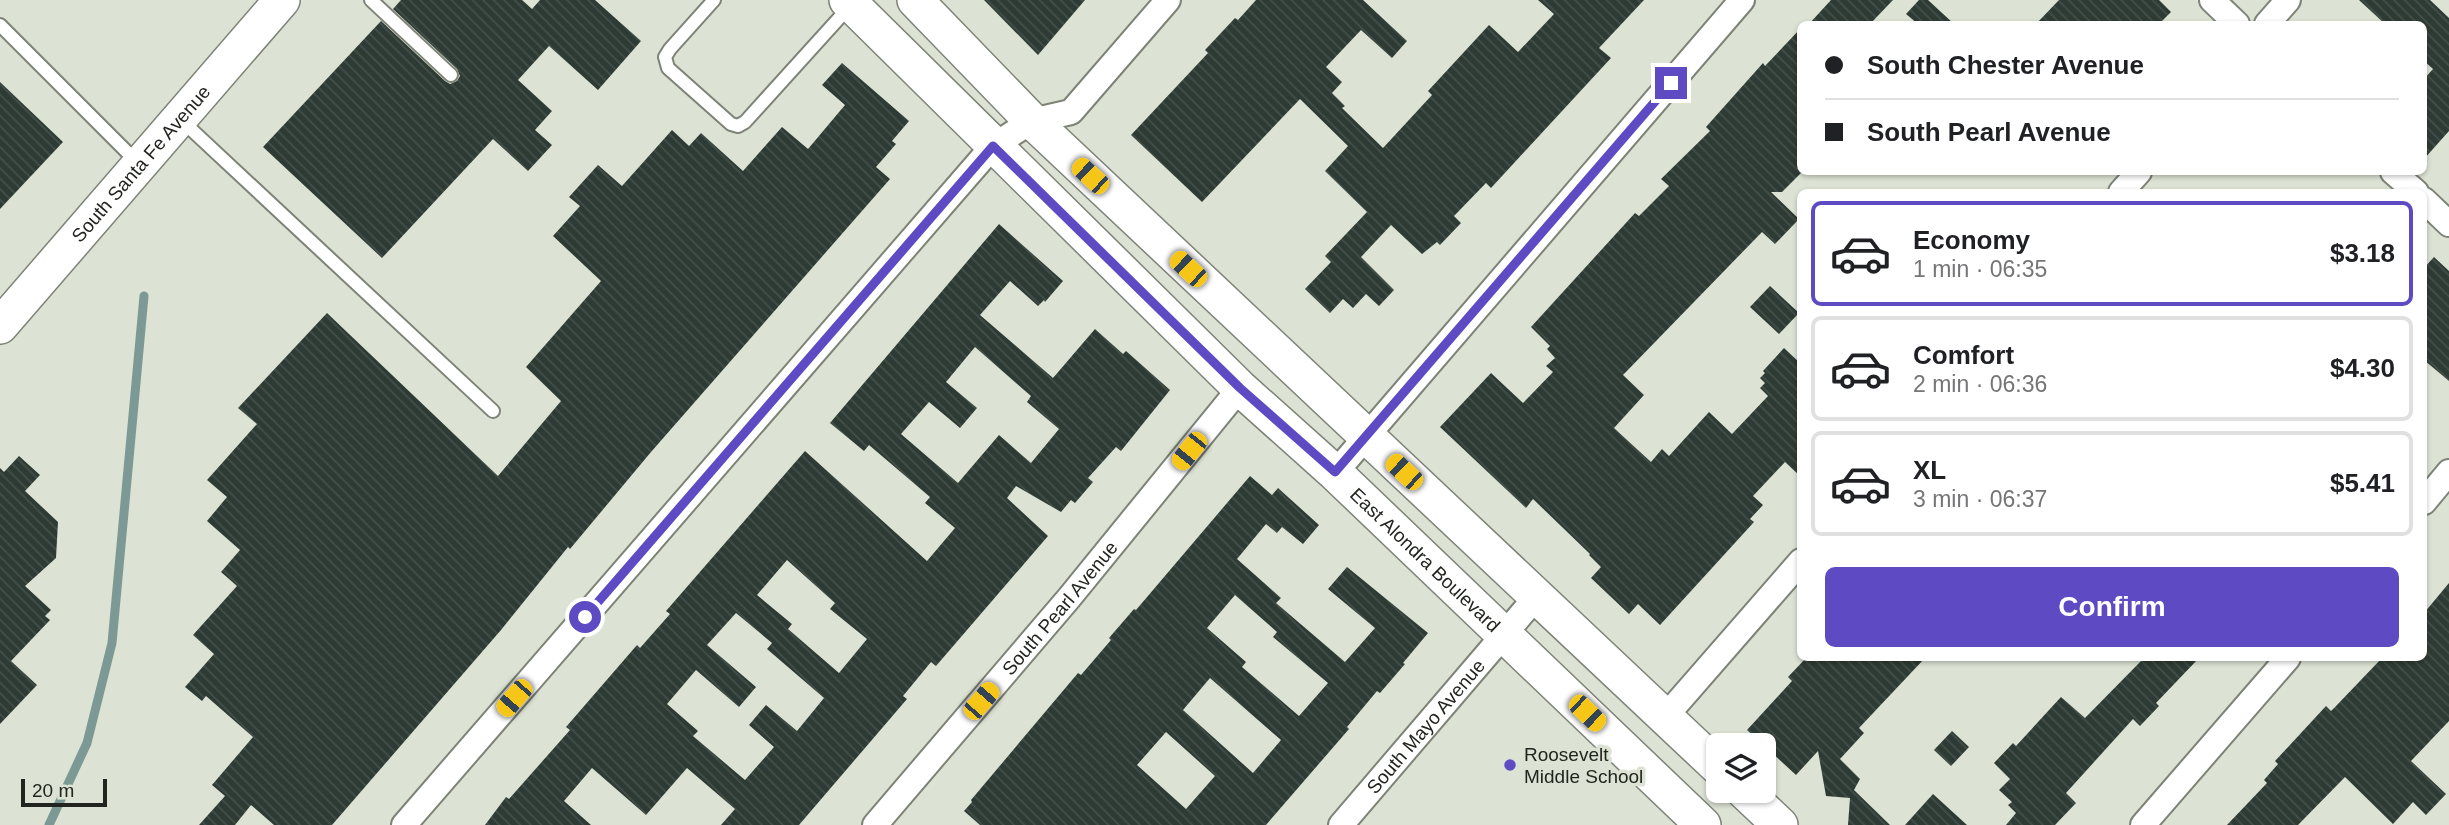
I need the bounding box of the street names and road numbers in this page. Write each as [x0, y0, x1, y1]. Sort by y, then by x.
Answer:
street label: South Santa Fe Avenue [67, 81, 215, 246]
street label: East Alondra Boulevard [1346, 484, 1504, 636]
street label: South Pearl Avenue [998, 537, 1122, 679]
street label: South Mayo Avenue [1363, 655, 1489, 798]

